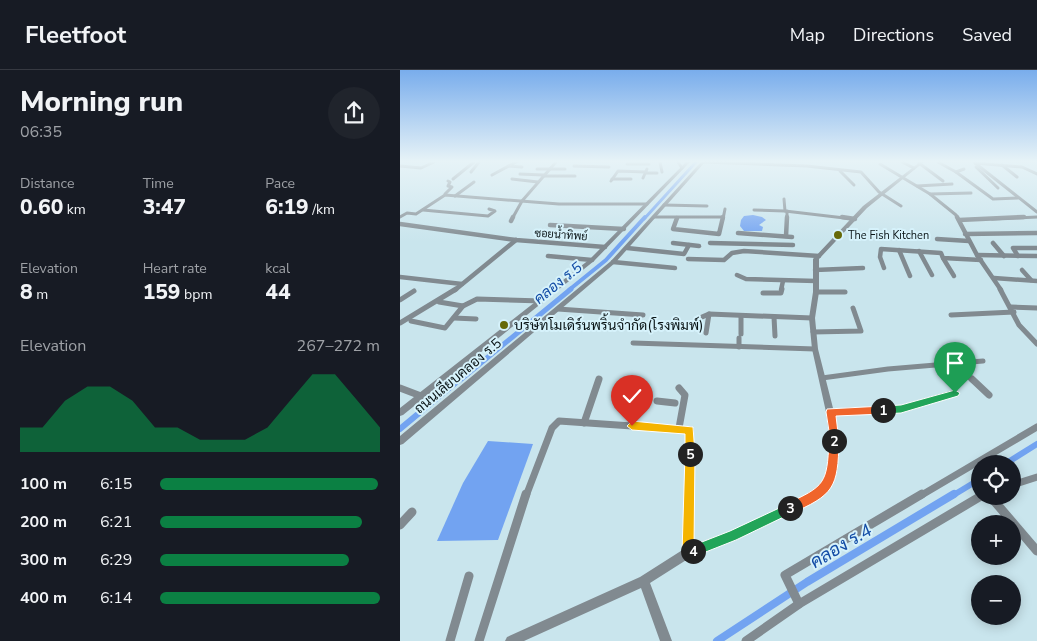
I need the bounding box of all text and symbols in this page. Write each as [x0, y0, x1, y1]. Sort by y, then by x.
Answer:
text: Fleetfoot [25, 19, 126, 51]
text: Map [790, 23, 825, 47]
text: Directions [853, 23, 934, 47]
text: Saved [962, 23, 1012, 47]
text: Morning run [20, 83, 183, 121]
button: share [328, 87, 380, 139]
text: 06:35 [20, 121, 62, 143]
text: Distance [20, 174, 74, 193]
text: Time [143, 174, 174, 193]
text: Pace [265, 174, 295, 193]
text: 0.60 [20, 193, 63, 221]
text: 3:47 [143, 193, 186, 221]
text: 6:19 [265, 193, 309, 221]
text: km [63, 200, 86, 219]
text: /km [309, 200, 335, 219]
street label: ซอยน้ำทิพย์ [534, 222, 588, 244]
place label: The Fish Kitchen [848, 228, 929, 243]
marker: The Fish Kitchen [832, 229, 844, 241]
water label: คลอง ร.5 [530, 257, 586, 309]
text: Elevation [20, 259, 78, 278]
text: Heart rate [143, 259, 207, 278]
text: kcal [265, 259, 290, 278]
text: 8 [20, 278, 33, 306]
text: 159 [143, 278, 180, 306]
text: 44 [265, 278, 291, 306]
text: m [33, 285, 48, 304]
text: bpm [180, 285, 212, 304]
place label: บริษัทโมเดิร์นพริ้นจำกัด(โรงพิมพ์) [514, 313, 703, 335]
marker: บริษัทโมเดิร์นพริ้นจำกัด(โรงพิมพ์) [498, 319, 510, 331]
street label: ถนนเลียบคลอง ร.5 [410, 334, 506, 418]
text: Elevation [20, 335, 86, 357]
text: 267–272 m [297, 335, 380, 357]
pin [934, 342, 976, 393]
icon: arrive [941, 349, 969, 377]
pin [611, 375, 653, 426]
icon: check [618, 382, 646, 410]
pin: 1 [870, 398, 896, 422]
text: 1 [879, 401, 888, 420]
pin: 2 [822, 428, 846, 454]
text: 2 [830, 432, 839, 451]
pin: 5 [678, 442, 702, 466]
text: 5 [686, 445, 695, 464]
map controls [971, 455, 1021, 625]
button: locate [971, 455, 1021, 505]
text: 100 m [20, 473, 67, 495]
text: 6:15 [100, 473, 132, 495]
pin: 3 [778, 496, 802, 520]
text: 3 [786, 499, 795, 518]
text: 200 m [20, 511, 67, 533]
text: 6:21 [100, 511, 132, 533]
button: + [971, 515, 1021, 565]
water label: คลอง ร.4 [806, 518, 877, 574]
pin: 4 [680, 538, 706, 564]
text: 4 [689, 542, 698, 561]
text: 300 m [20, 549, 67, 571]
text: 6:29 [100, 549, 132, 571]
button: − [971, 575, 1021, 625]
text: 400 m [20, 587, 67, 609]
text: 6:14 [100, 587, 132, 609]

